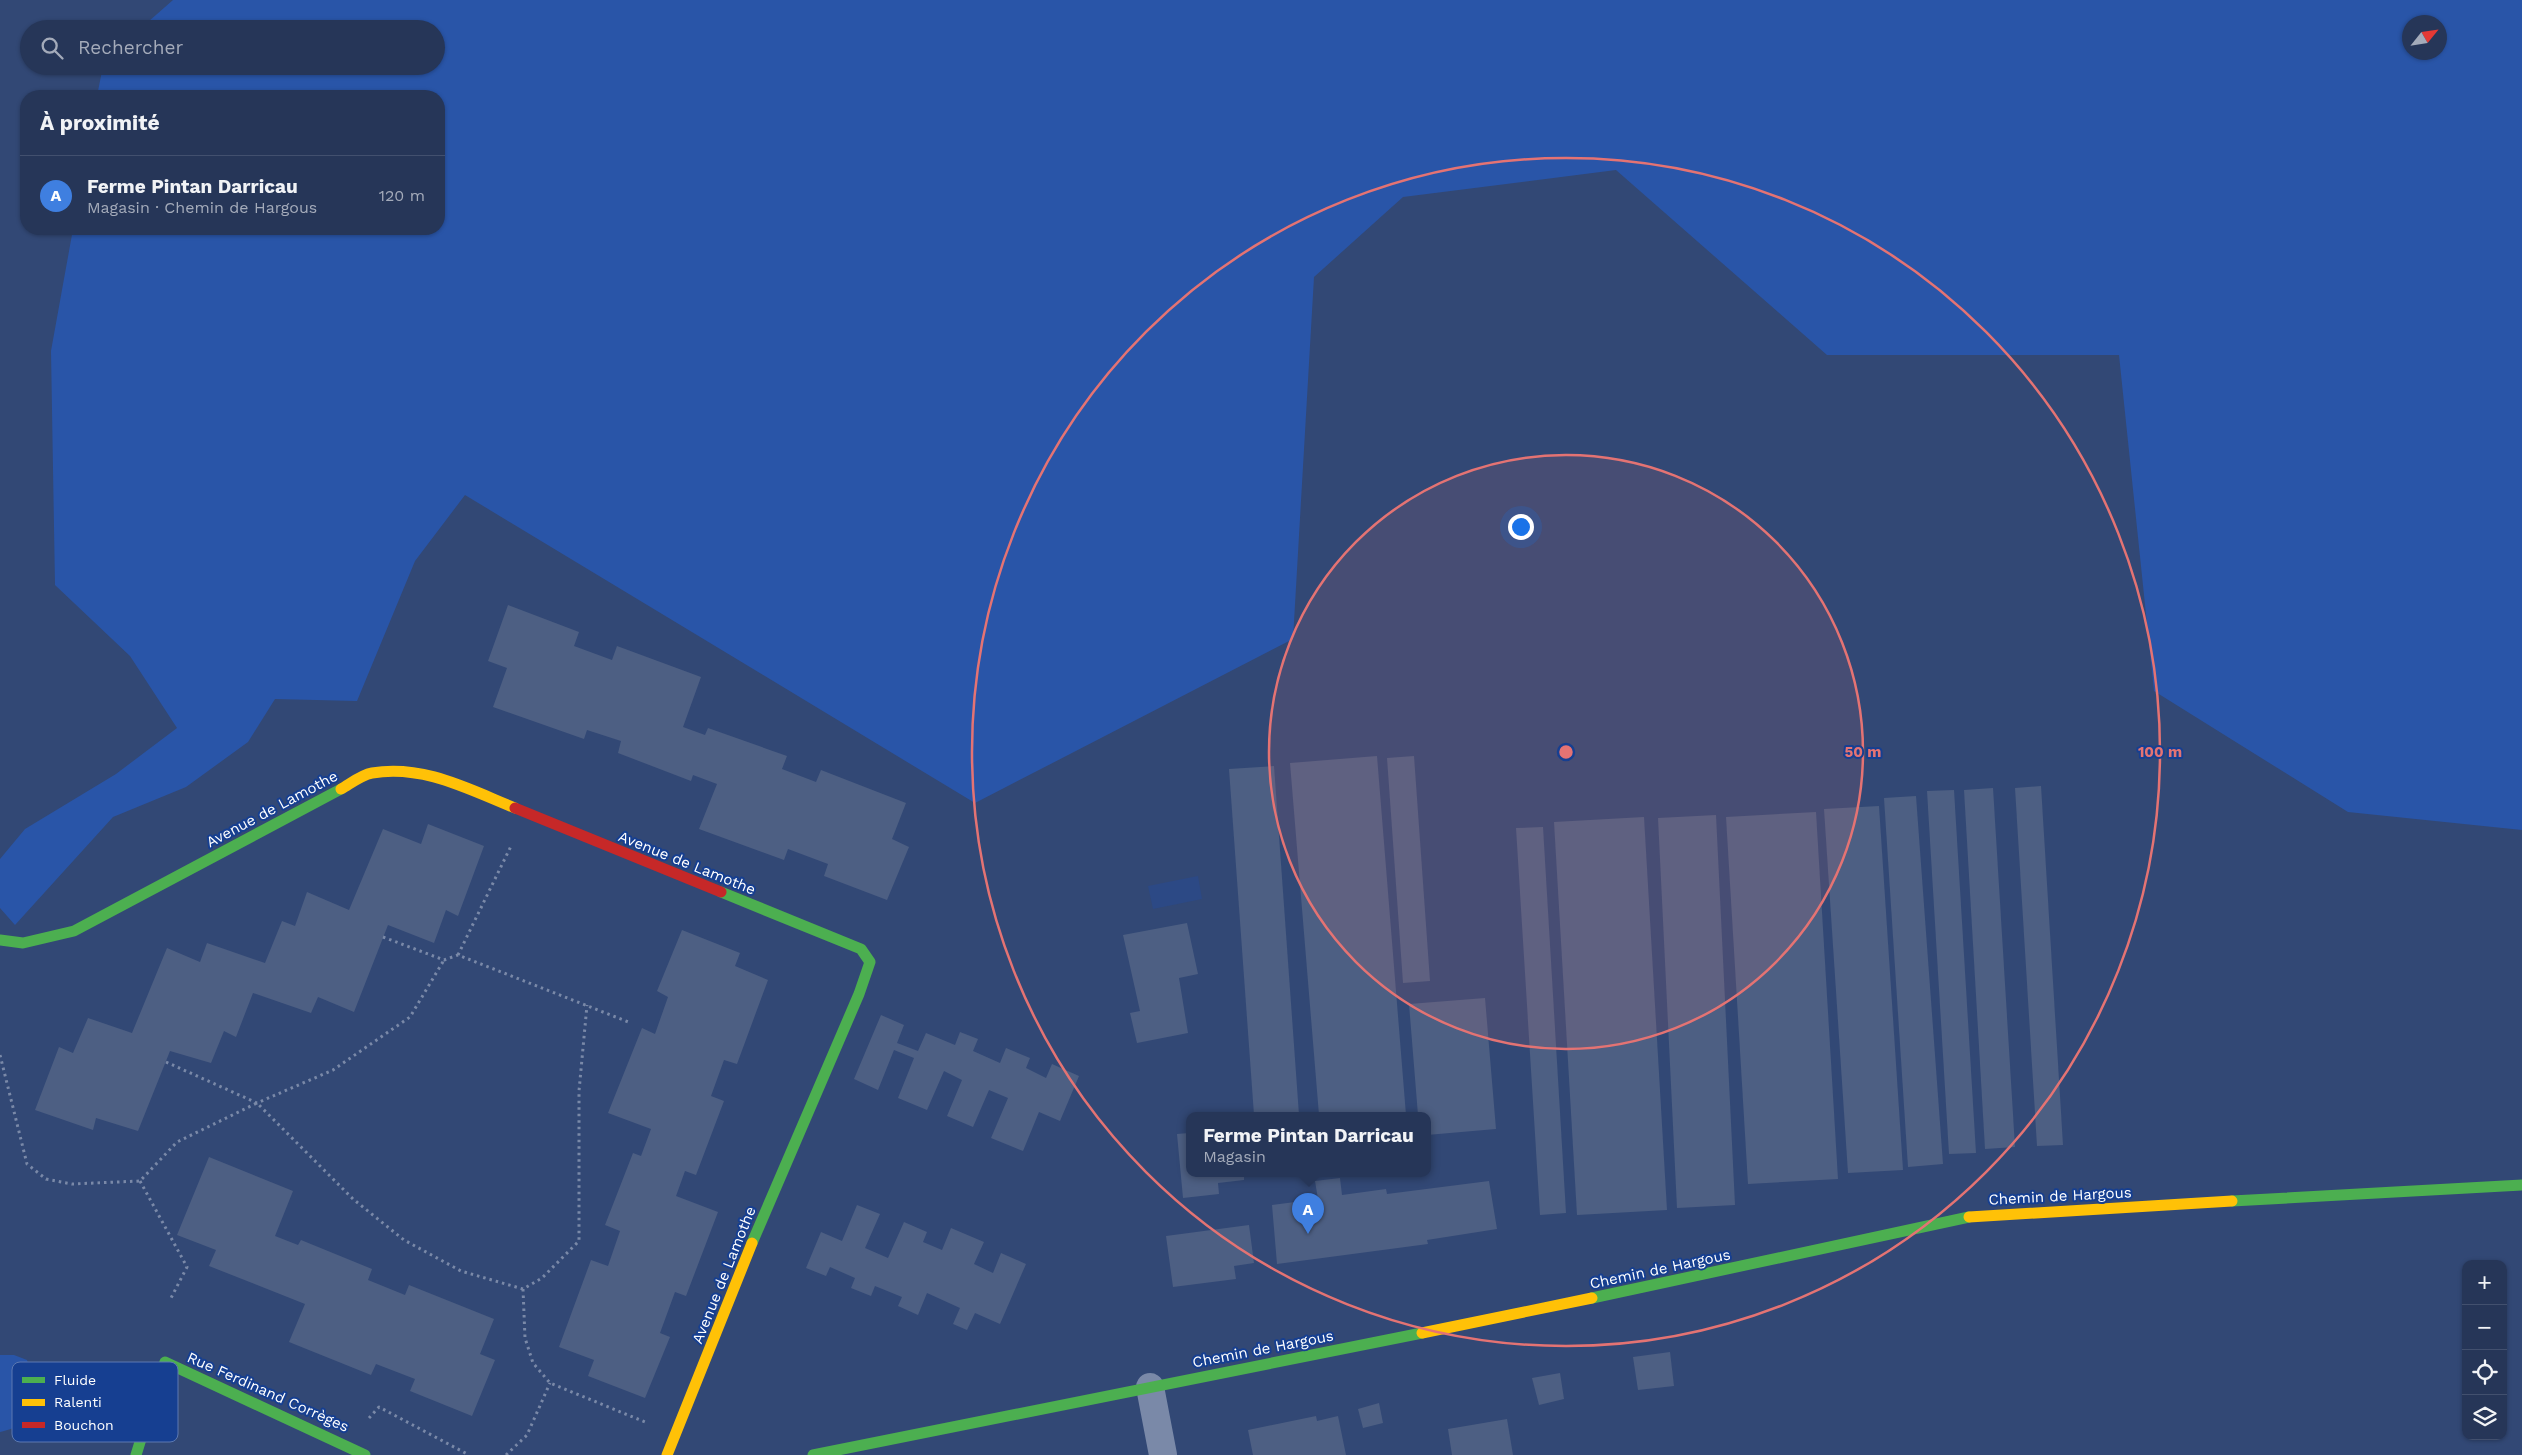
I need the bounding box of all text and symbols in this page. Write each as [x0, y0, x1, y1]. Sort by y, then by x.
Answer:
north arrow [2402, 15, 2447, 60]
search box [20, 20, 445, 75]
icon: search [38, 34, 66, 62]
text: Rechercher [78, 36, 183, 59]
text: À proximité [40, 110, 160, 135]
text: Ferme Pintan Darricau [87, 175, 298, 198]
text: A [51, 186, 61, 205]
text: 120 m [379, 186, 425, 205]
text: Magasin · Chemin de Hargous [87, 198, 317, 217]
your location [1508, 514, 1534, 540]
centre of rings [1557, 743, 1575, 761]
text: 50 m [1845, 743, 1881, 761]
text: 100 m [2138, 743, 2182, 761]
street label: Avenue de Lamothe [203, 767, 341, 851]
street label: Avenue de Lamothe [616, 827, 758, 899]
popup [1186, 1112, 1431, 1177]
text: Ferme Pintan Darricau [1203, 1124, 1414, 1147]
text: Magasin [1203, 1147, 1266, 1166]
street label: Chemin de Hargous [1988, 1183, 2132, 1209]
pin: A [1292, 1193, 1324, 1234]
street label: Avenue de Lamothe [688, 1204, 760, 1346]
street label: Chemin de Hargous [1588, 1245, 1732, 1293]
map controls [2462, 1260, 2507, 1440]
button: + [2462, 1260, 2507, 1305]
button: − [2462, 1305, 2507, 1350]
street label: Chemin de Hargous [1191, 1326, 1335, 1372]
street label: Rue Ferdinand Corrèges [184, 1348, 352, 1436]
button: locate [2462, 1350, 2507, 1395]
legend [12, 1362, 178, 1442]
text: Fluide [54, 1372, 96, 1388]
text: Ralenti [54, 1394, 102, 1410]
button: layers [2462, 1395, 2507, 1440]
text: Bouchon [54, 1417, 114, 1433]

